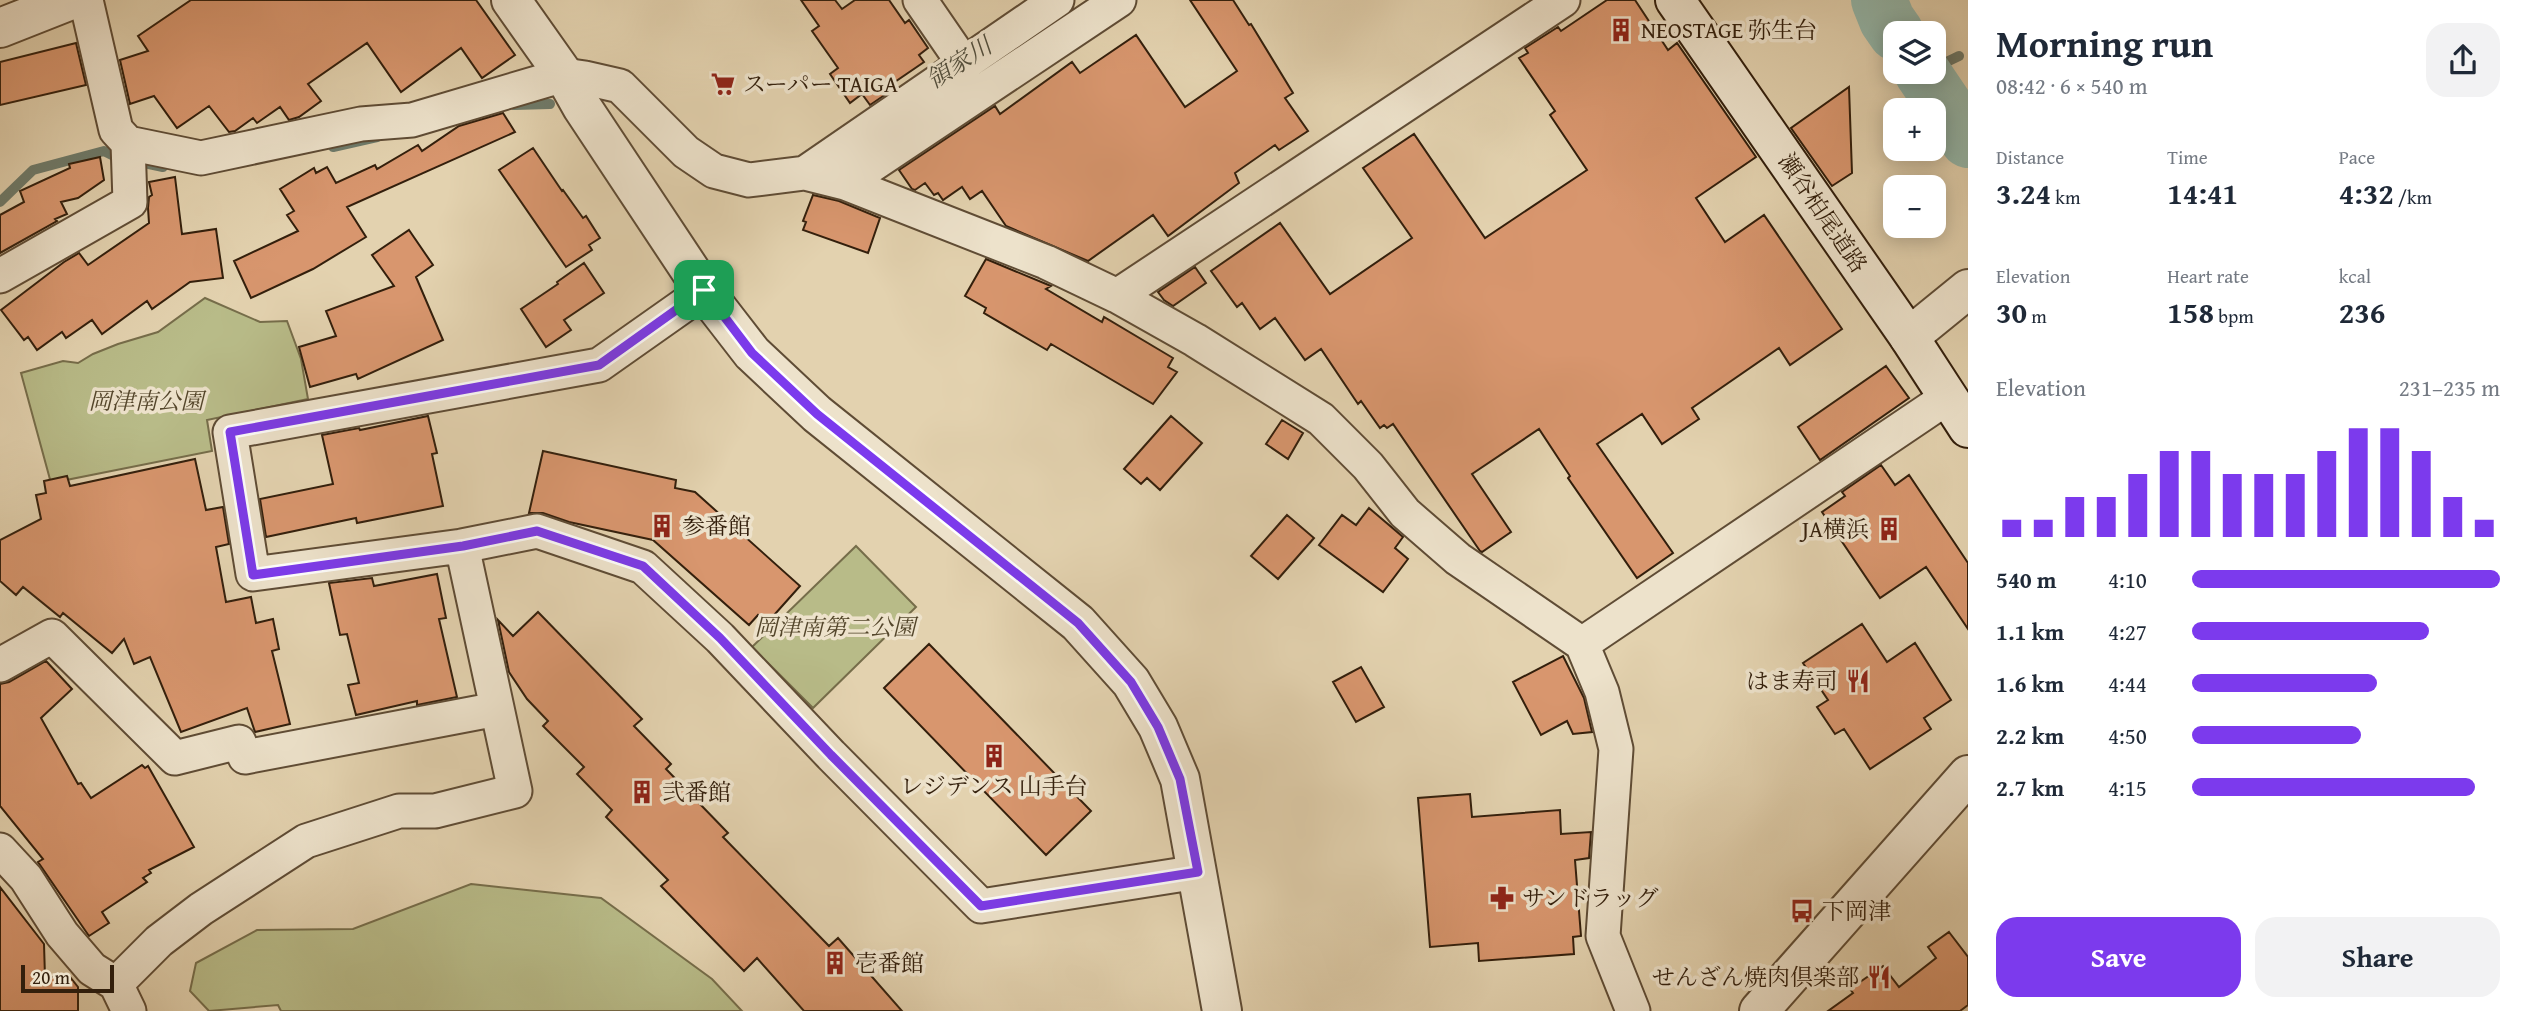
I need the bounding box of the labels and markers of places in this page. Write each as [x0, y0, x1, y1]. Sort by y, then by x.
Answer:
place label: NEOSTAGE 弥生台 [1641, 13, 1817, 46]
building icon: NEOSTAGE 弥生台 [1607, 16, 1635, 44]
place label: スーパー TAIGA [743, 67, 898, 100]
supermarket icon: スーパー TAIGA [709, 70, 737, 98]
pin [674, 260, 734, 320]
place label: 参番館 [682, 509, 751, 542]
building icon: 参番館 [648, 512, 676, 540]
place label: JA横浜 [1799, 512, 1869, 545]
building icon: JA横浜 [1875, 515, 1903, 543]
place label: はま寿司 [1746, 664, 1838, 697]
restaurant icon: はま寿司 [1844, 667, 1872, 695]
building icon: レジデンス 山手台 [980, 742, 1008, 770]
place label: レジデンス 山手台 [900, 769, 1088, 802]
place label: 弐番館 [662, 775, 731, 808]
building icon: 弐番館 [628, 778, 656, 806]
place label: サンドラッグ [1522, 881, 1658, 914]
pharmacy icon: サンドラッグ [1488, 884, 1516, 912]
place label: 下岡津 [1822, 894, 1891, 927]
bus stop icon: 下岡津 [1788, 897, 1816, 925]
place label: 壱番館 [855, 946, 924, 979]
building icon: 壱番館 [821, 949, 849, 977]
place label: せんざん焼肉倶楽部 [1652, 960, 1859, 993]
restaurant icon: せんざん焼肉倶楽部 [1865, 963, 1893, 991]

